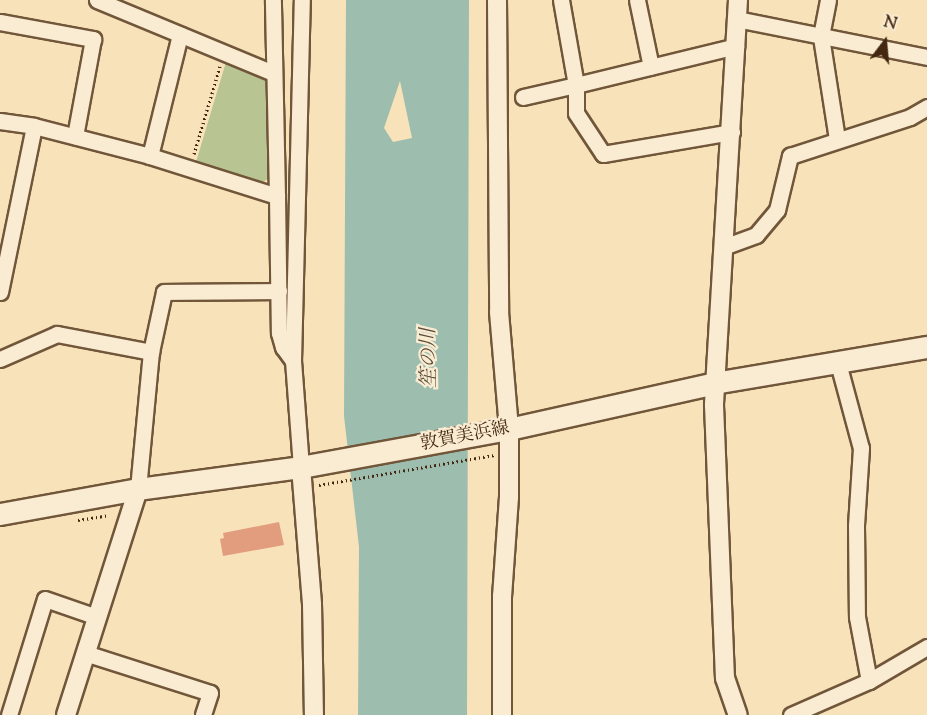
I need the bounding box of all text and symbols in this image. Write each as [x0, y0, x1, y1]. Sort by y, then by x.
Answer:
text: N [881, 11, 899, 37]
north arrow [855, 12, 915, 72]
water label: 笙の川 [417, 328, 443, 388]
street label: 敦賀美浜線 [419, 418, 511, 456]

